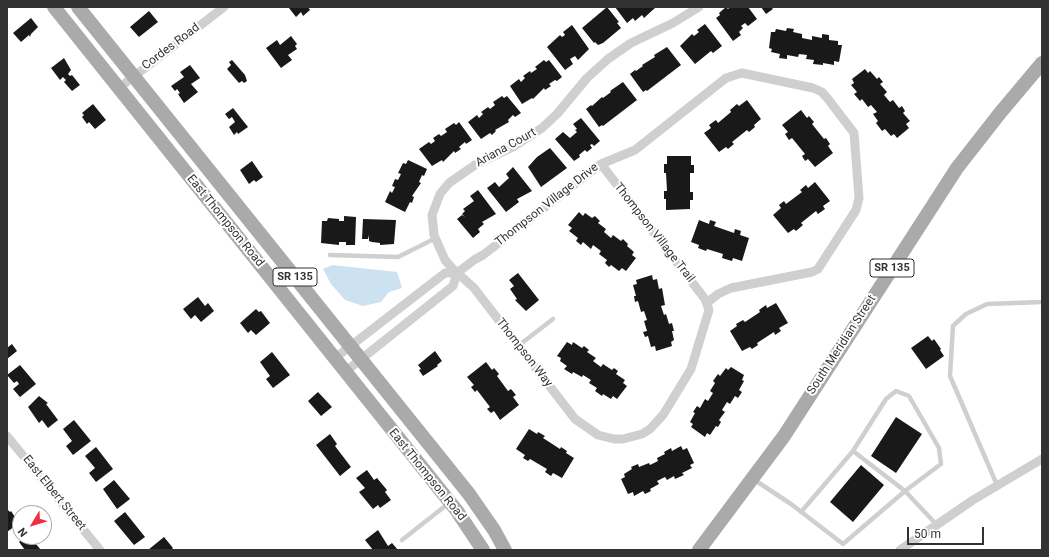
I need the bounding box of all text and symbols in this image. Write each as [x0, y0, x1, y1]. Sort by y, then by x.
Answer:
street label: Cordes Road [139, 21, 203, 73]
street label: Ariana Court [473, 125, 539, 171]
street label: Thompson Village Drive [493, 160, 601, 250]
street label: East Thompson Road [183, 172, 267, 270]
street label: Thompson Village Trail [611, 180, 697, 286]
road number: SR 135 [870, 259, 914, 277]
road number: SR 135 [273, 268, 317, 286]
street label: South Meridian Street [805, 293, 879, 397]
street label: Thompson Way [493, 316, 555, 390]
street label: East Thompson Road [385, 426, 469, 524]
street label: East Elbert Street [19, 453, 89, 533]
north arrow [12, 505, 52, 545]
scale bar [909, 519, 986, 545]
text: N [15, 525, 30, 539]
text: 50 m [914, 527, 941, 541]

